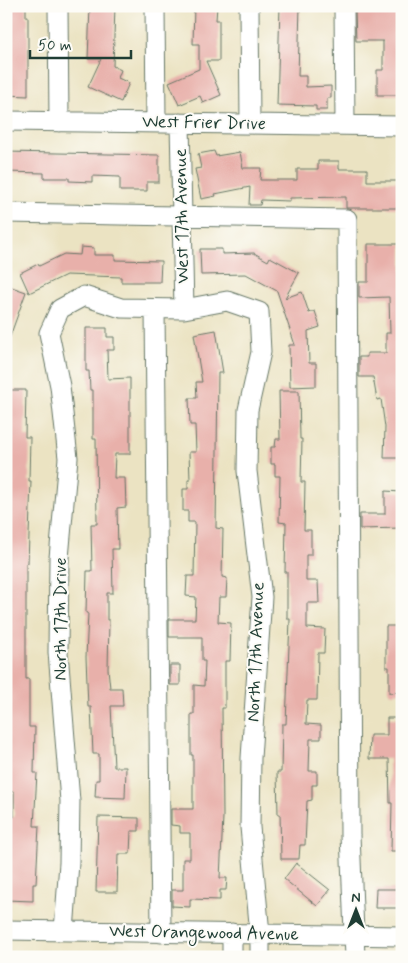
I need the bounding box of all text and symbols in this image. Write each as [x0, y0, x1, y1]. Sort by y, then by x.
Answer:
scale bar [30, 28, 131, 60]
text: 50 m [38, 36, 72, 56]
street label: West Frier Drive [142, 110, 266, 136]
street label: West 17th Avenue [169, 148, 195, 284]
street label: North 17th Drive [49, 557, 73, 681]
street label: North 17th Avenue [242, 581, 270, 722]
north arrow [330, 886, 380, 936]
text: N [351, 889, 361, 907]
street label: West Orangewood Avenue [109, 919, 299, 948]

